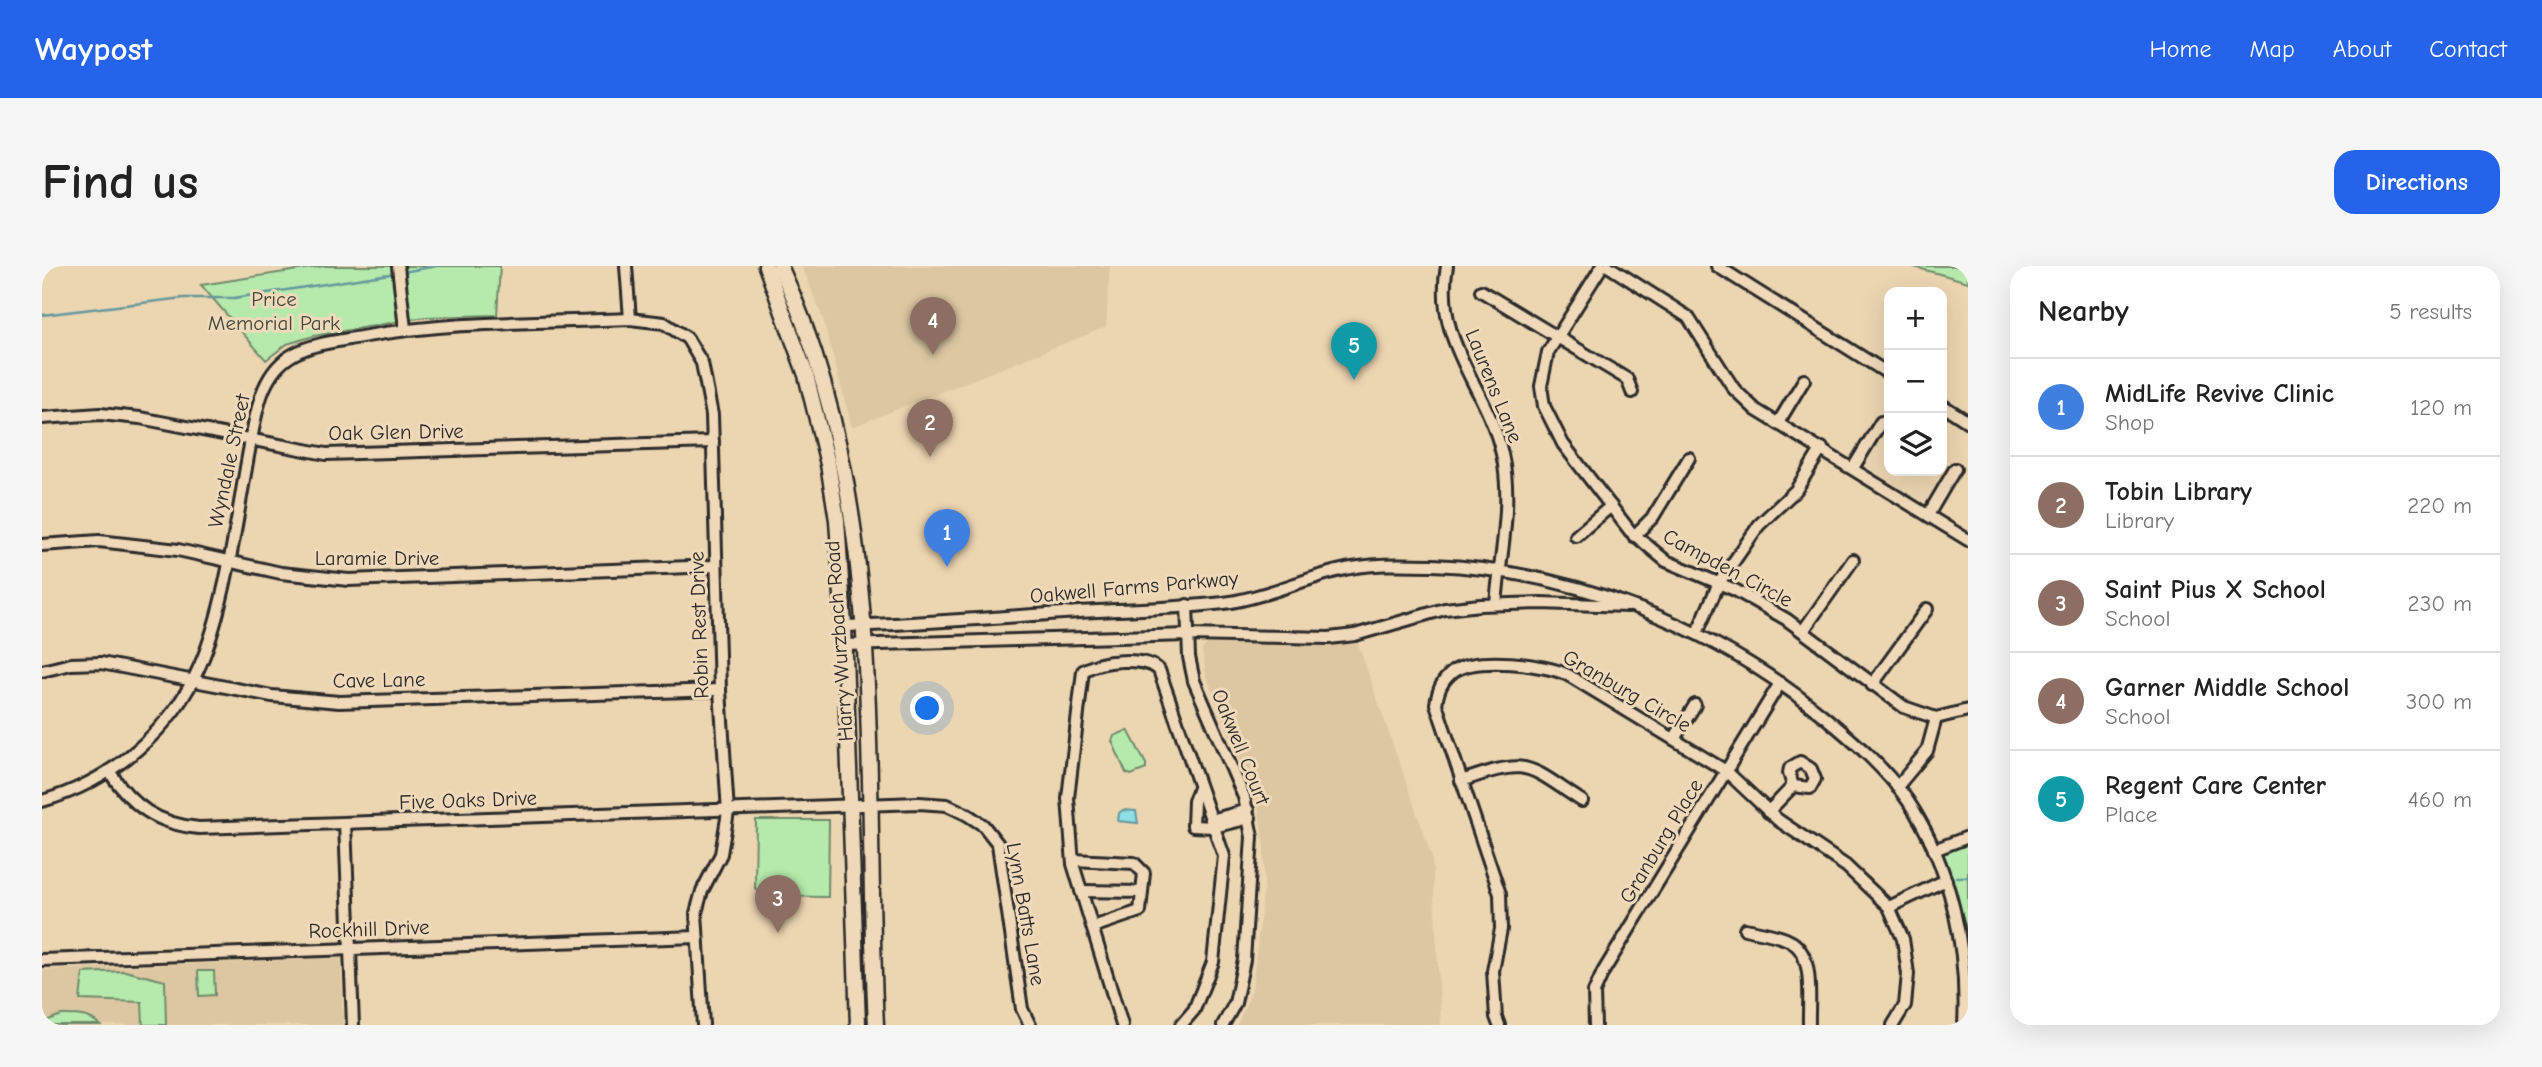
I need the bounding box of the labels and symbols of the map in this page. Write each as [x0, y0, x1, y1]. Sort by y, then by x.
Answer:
park label: Price Memorial Park [208, 287, 340, 335]
pin: 4 [910, 297, 956, 355]
pin: 5 [1331, 322, 1377, 380]
street label: Laurens Lane [1460, 326, 1528, 446]
street label: Wyndale Street [203, 391, 255, 530]
pin: 2 [907, 399, 953, 457]
street label: Oak Glen Drive [328, 419, 464, 445]
pin: 1 [924, 509, 970, 567]
street label: Campden Circle [1659, 524, 1797, 612]
street label: Harry Wurzbach Road [820, 540, 858, 742]
street label: Laramie Drive [315, 546, 439, 570]
street label: Robin Rest Drive [684, 551, 714, 699]
street label: Oakwell Farms Parkway [1029, 566, 1240, 608]
street label: Granburg Circle [1559, 645, 1695, 737]
street label: Cave Lane [332, 667, 426, 693]
street label: Oakwell Court [1207, 686, 1275, 809]
your location [910, 691, 944, 725]
street label: Granburg Place [1614, 774, 1708, 908]
street label: Five Oaks Drive [399, 786, 537, 814]
street label: Lynn Batts Lane [1002, 841, 1050, 987]
pin: 3 [755, 875, 801, 933]
street label: Rockhill Drive [308, 915, 430, 943]

